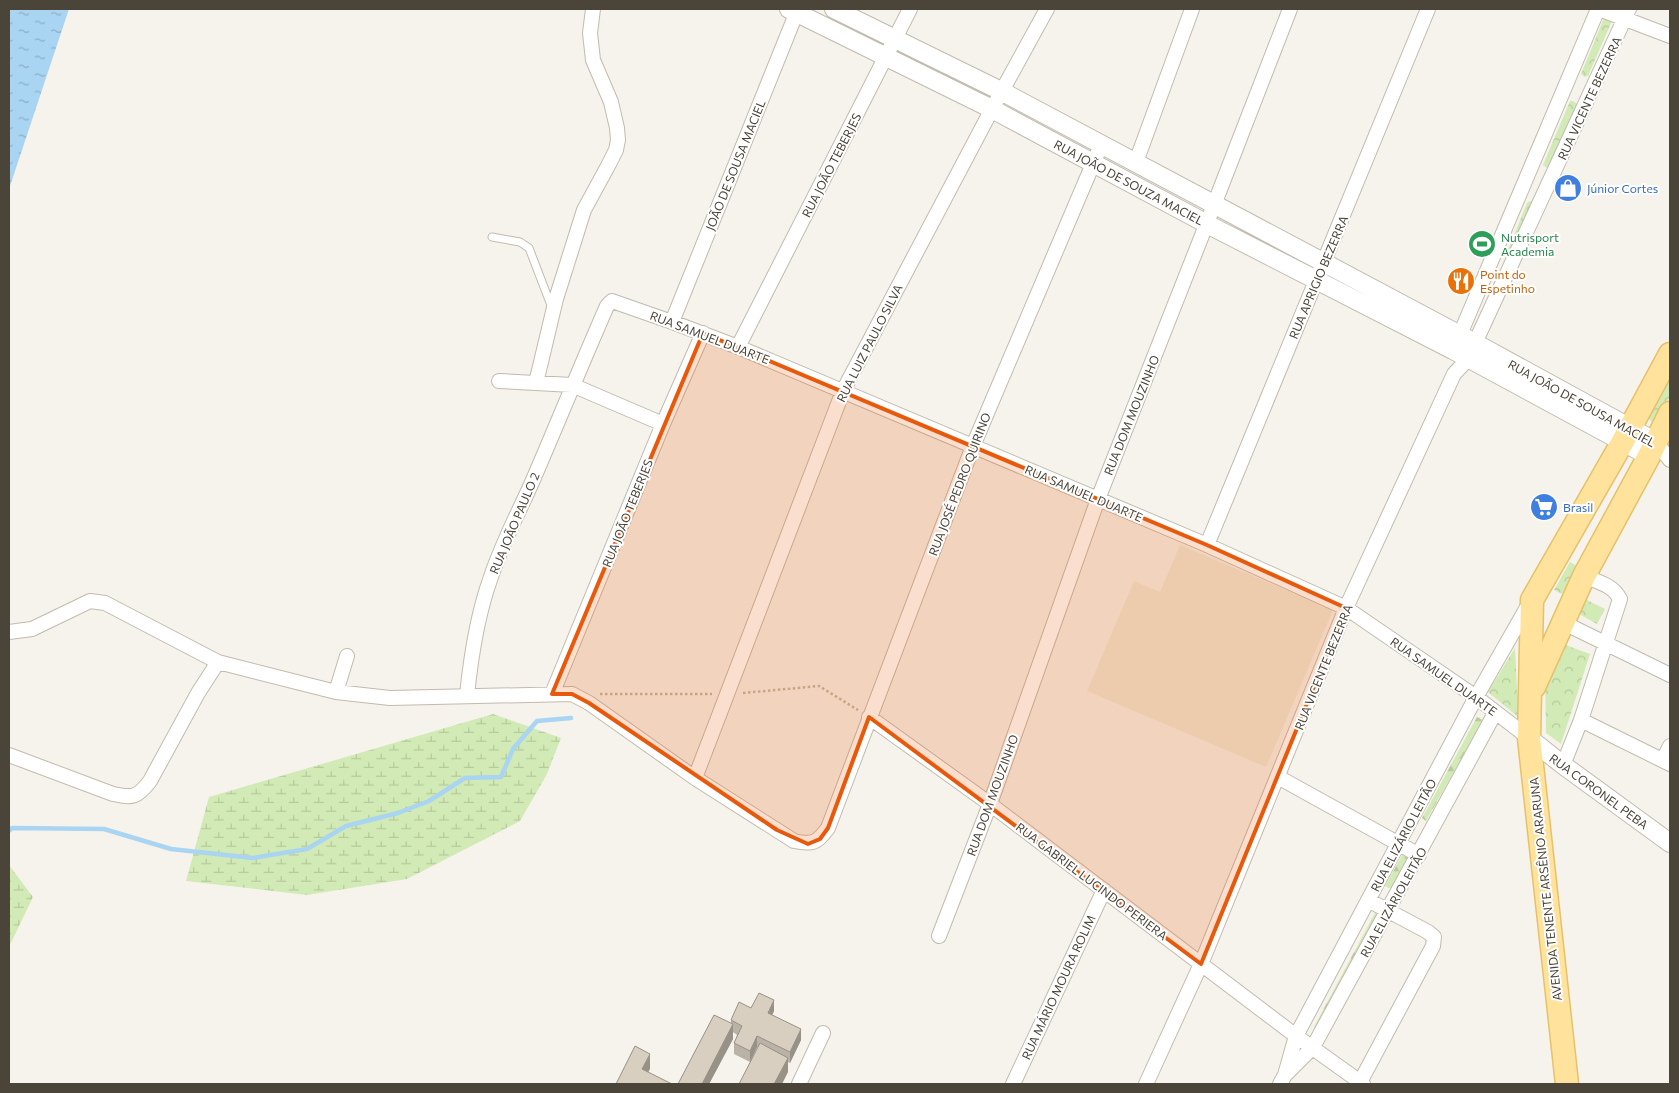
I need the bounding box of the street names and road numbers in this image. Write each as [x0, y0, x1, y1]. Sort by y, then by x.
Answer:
street label: RUA VICENTE BEZERRA [1554, 34, 1624, 162]
street label: JOÃO DE SOUSA MACIEL [702, 98, 769, 233]
street label: RUA JOÃO TEBERJES [799, 111, 864, 220]
street label: RUA JOÃO DE SOUZA MACIEL [1051, 137, 1206, 228]
street label: RUA APRIGIO BEZERRA [1286, 213, 1350, 341]
street label: RUA LUIZ PAULO SILVA [833, 282, 905, 404]
street label: RUA SAMUEL DUARTE [648, 308, 772, 366]
street label: RUA DOM MOUZINHO [1101, 353, 1162, 477]
street label: RUA JOÃO DE SOUSA MACIEL [1505, 357, 1658, 450]
street label: RUA JOSÉ PEDRO QUIRINO [925, 410, 994, 558]
street label: RUA JOÃO TEBERJES [599, 457, 656, 569]
street label: RUA SAMUEL DUARTE [1023, 462, 1145, 524]
street label: RUA JOÃO PAULO 2 [486, 470, 543, 576]
street label: RUA VICENTE BEZERRA [1291, 602, 1355, 732]
street label: RUA SAMUEL DUARTE [1388, 634, 1500, 718]
street label: RUA DOM MOUZINHO [964, 732, 1021, 858]
street label: RUA CORONEL PEBA [1547, 751, 1651, 831]
street label: RUA ELIZÁRIO LEITÃO [1367, 776, 1439, 894]
street label: AVENIDA TENENTE ARSÊNIO ARARUNA [1526, 776, 1564, 1002]
street label: RUA GABRIEL LUCINDO PERIERA [1014, 819, 1170, 943]
street label: RUA ELIZÁRIOLEITÃO [1357, 844, 1429, 959]
street label: RUA MÁRIO MOURA ROLIM [1018, 912, 1098, 1062]

